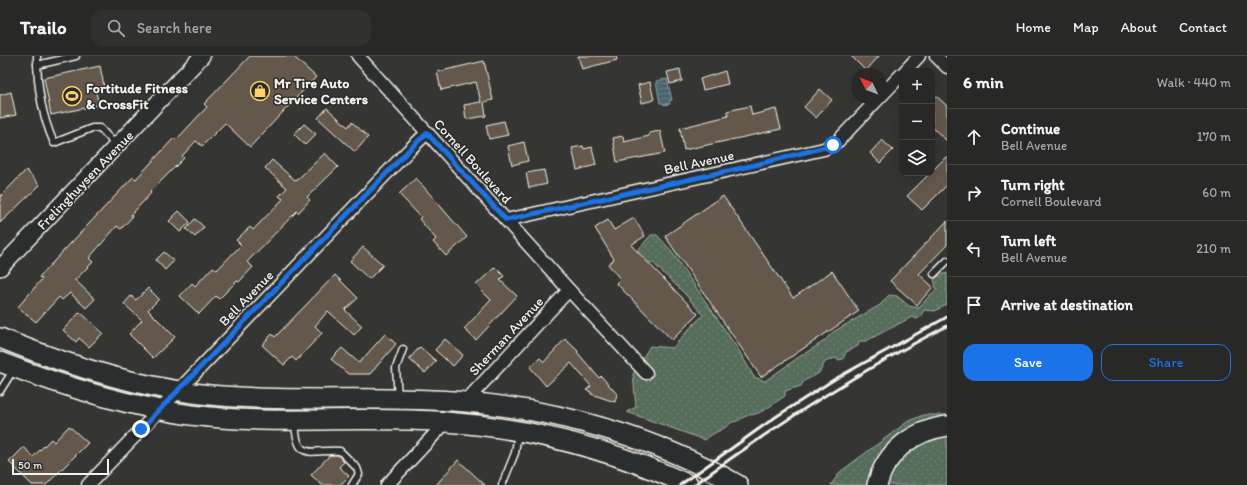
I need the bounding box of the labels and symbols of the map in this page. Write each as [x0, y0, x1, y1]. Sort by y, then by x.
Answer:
north arrow [851, 68, 887, 104]
place label: Mr Tire Auto Service Centers [274, 75, 368, 108]
place label: Fortitude Fitness & CrossFit [86, 80, 188, 113]
shop icon: Mr Tire Auto Service Centers [249, 80, 271, 102]
sports icon: Fortitude Fitness & CrossFit [61, 85, 83, 107]
street label: Cornell Boulevard [430, 115, 515, 208]
street label: Frelinghuysen Avenue [34, 127, 137, 234]
route start [824, 136, 842, 154]
street label: Bell Avenue [662, 147, 736, 178]
street label: Bell Avenue [215, 267, 277, 330]
street label: Sherman Avenue [465, 293, 547, 379]
route end [132, 420, 150, 438]
scale bar [12, 457, 109, 476]

